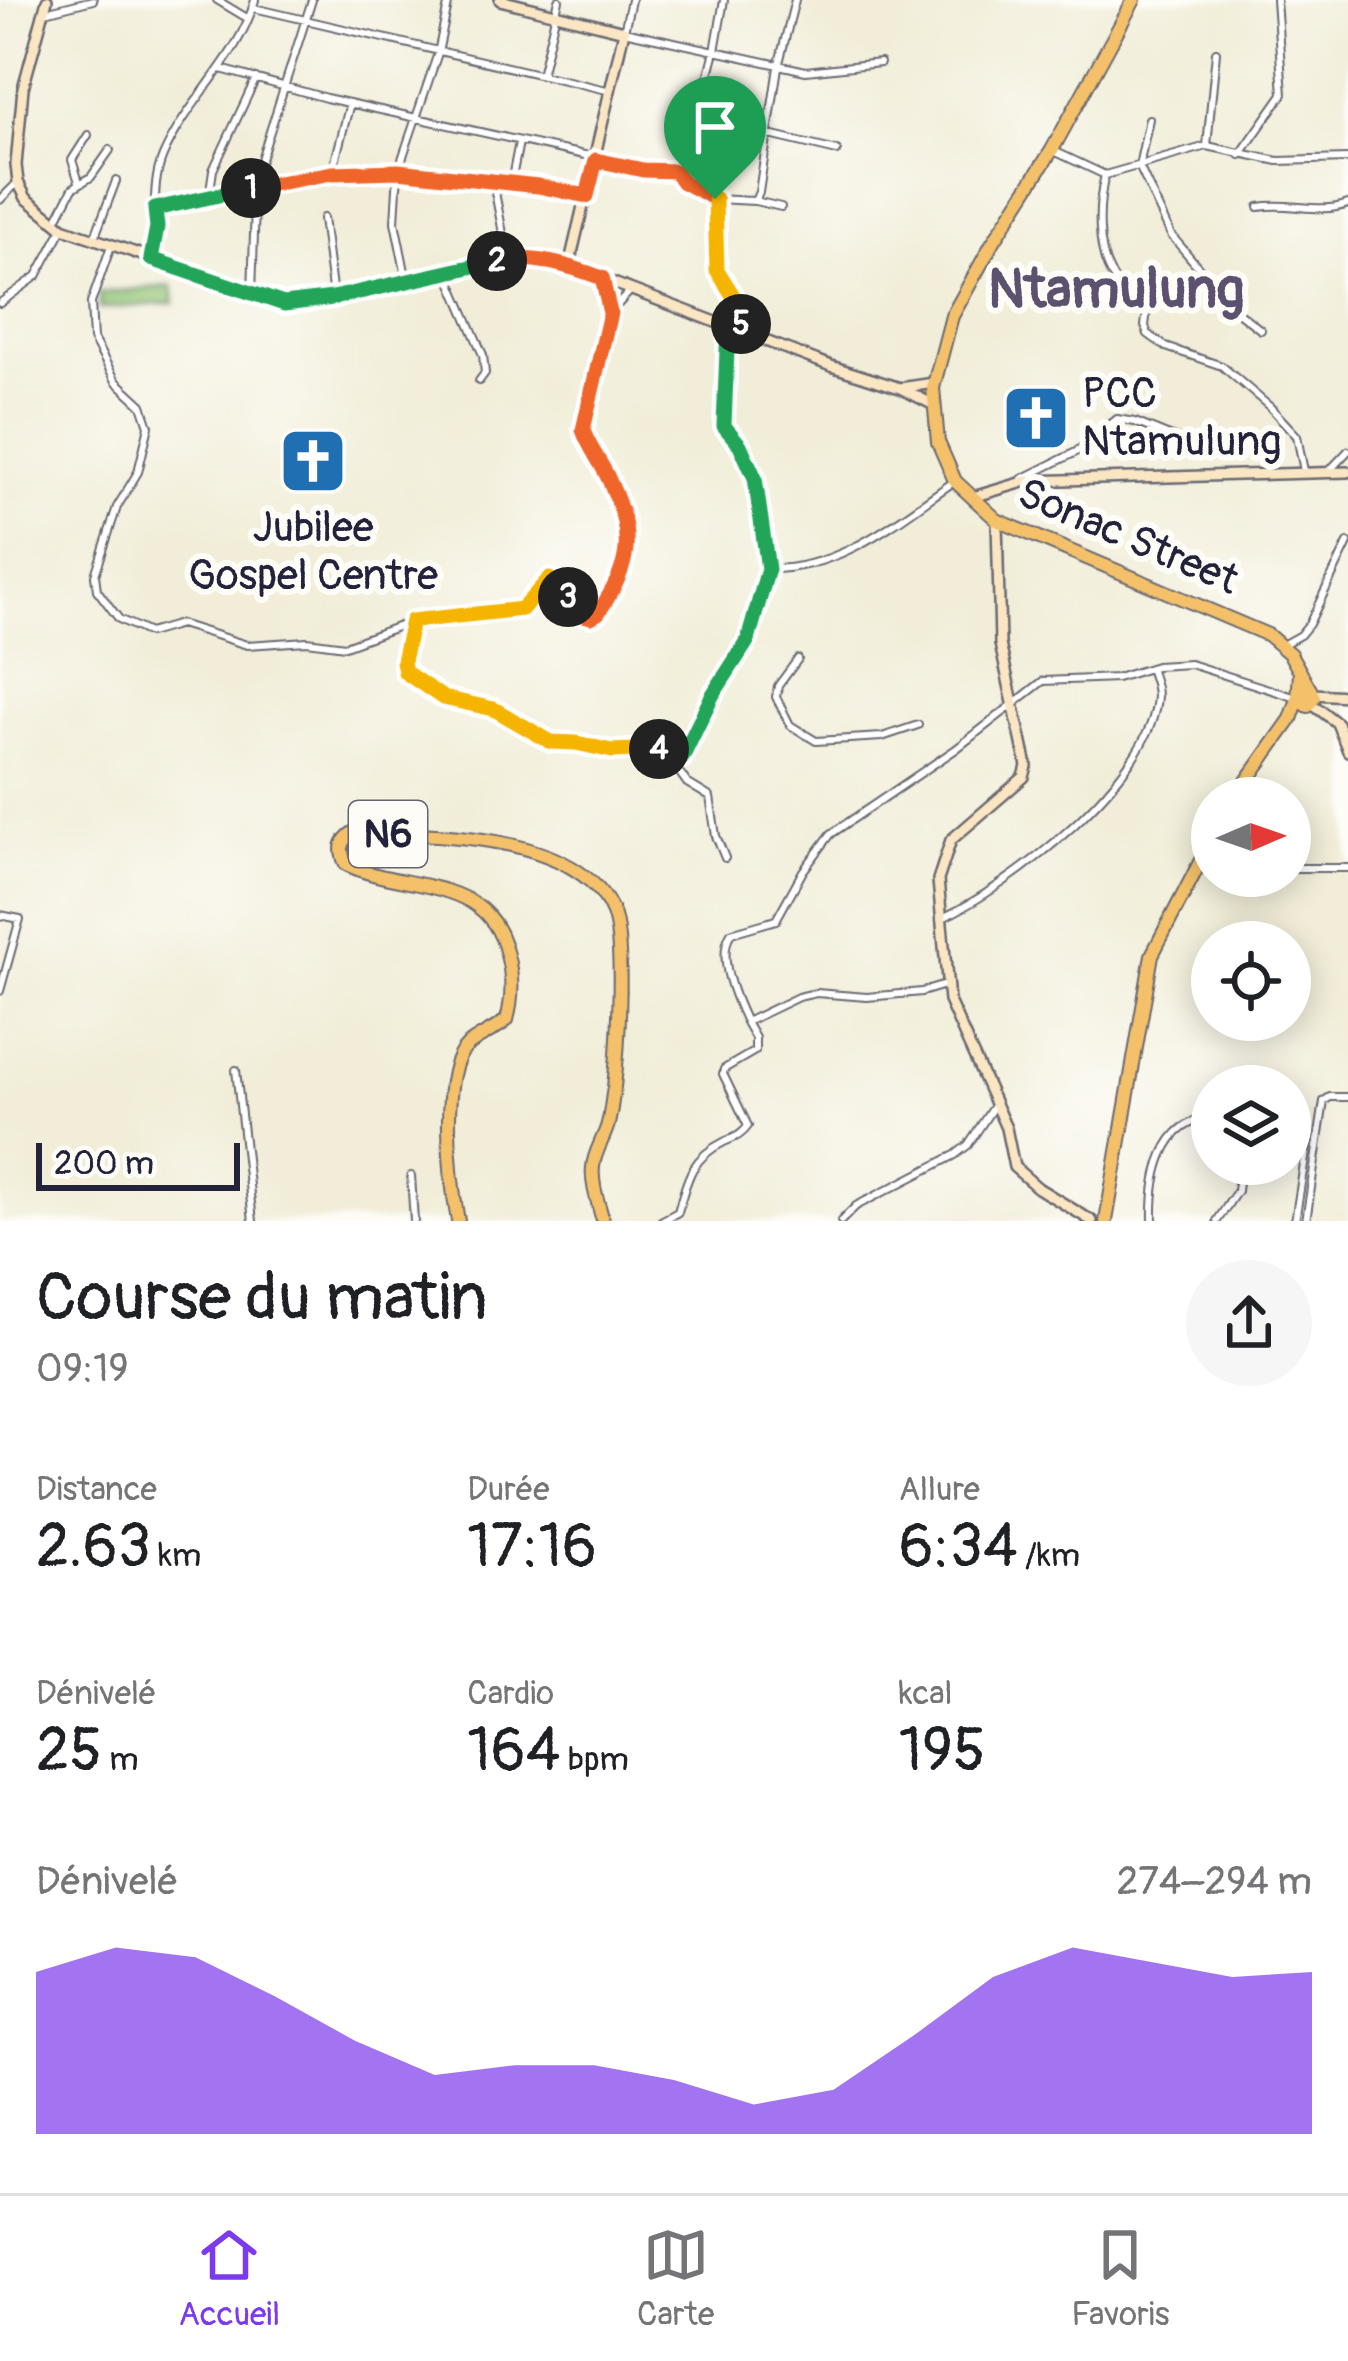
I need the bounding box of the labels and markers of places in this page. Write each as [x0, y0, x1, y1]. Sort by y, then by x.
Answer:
pin [664, 76, 766, 199]
pin: 1 [221, 158, 281, 218]
pin: 2 [467, 231, 527, 291]
pin: 5 [711, 294, 771, 354]
place label: PCC Ntamulung [1082, 368, 1281, 468]
church icon: PCC Ntamulung [1001, 383, 1071, 453]
church icon: Jubilee Gospel Centre [278, 426, 348, 496]
place label: Jubilee Gospel Centre [188, 502, 438, 602]
pin: 3 [538, 567, 598, 627]
pin: 4 [629, 719, 689, 779]

